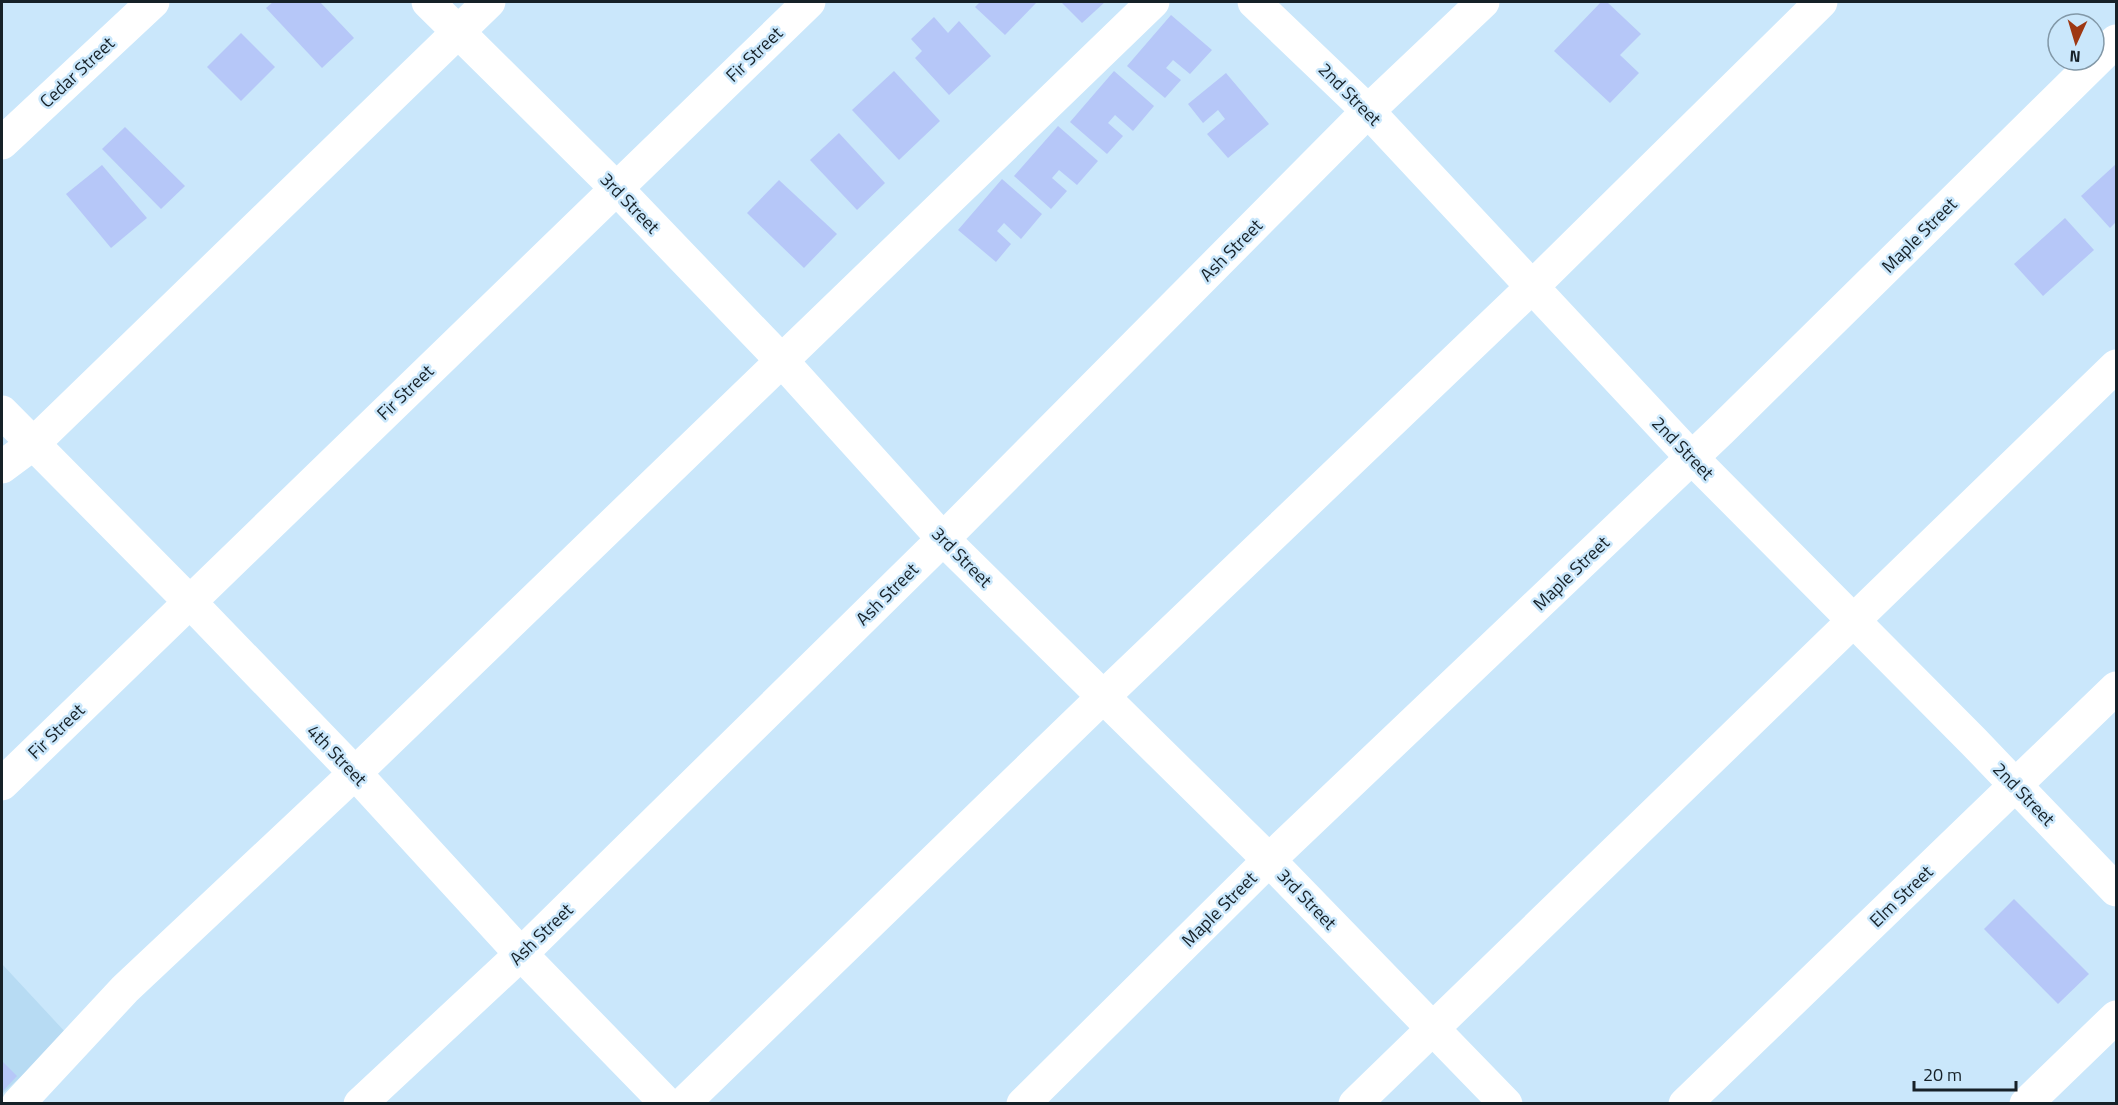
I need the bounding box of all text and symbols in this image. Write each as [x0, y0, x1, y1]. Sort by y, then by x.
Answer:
north arrow [2046, 12, 2106, 72]
street label: Fir Street [719, 20, 789, 88]
street label: Cedar Street [33, 30, 121, 114]
text: N [2069, 45, 2081, 69]
street label: 2nd Street [1312, 56, 1388, 132]
street label: 3rd Street [594, 166, 667, 240]
street label: Maple Street [1875, 191, 1963, 279]
street label: Ash Street [1193, 212, 1269, 288]
street label: Fir Street [370, 358, 440, 426]
street label: 2nd Street [1646, 410, 1721, 487]
street label: 3rd Street [926, 521, 999, 594]
street label: Maple Street [1527, 529, 1616, 616]
street label: Ash Street [849, 556, 925, 632]
street label: Fir Street [21, 697, 91, 765]
street label: 4th Street [301, 718, 374, 792]
street label: 2nd Street [1987, 756, 2062, 833]
street label: Elm Street [1863, 858, 1939, 933]
street label: 3rd Street [1271, 862, 1344, 936]
street label: Maple Street [1175, 865, 1263, 953]
street label: Ash Street [503, 896, 579, 971]
scale bar [1914, 1054, 2016, 1092]
text: 20 m [1923, 1061, 1962, 1088]

